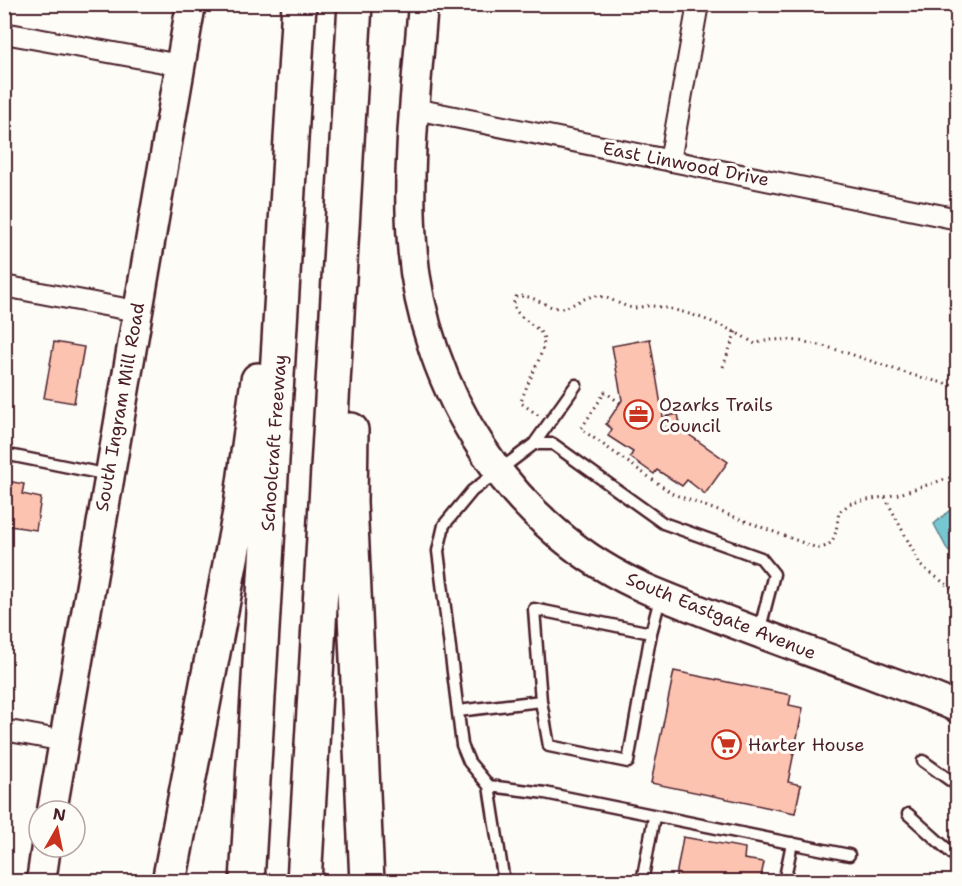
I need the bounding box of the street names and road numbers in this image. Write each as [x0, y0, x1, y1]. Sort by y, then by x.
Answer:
street label: East Linwood Drive [601, 136, 771, 192]
street label: South Ingram Mill Road [90, 301, 150, 513]
street label: Schoolcraft Freeway [256, 354, 292, 532]
street label: South Eastgate Avenue [622, 567, 820, 665]

